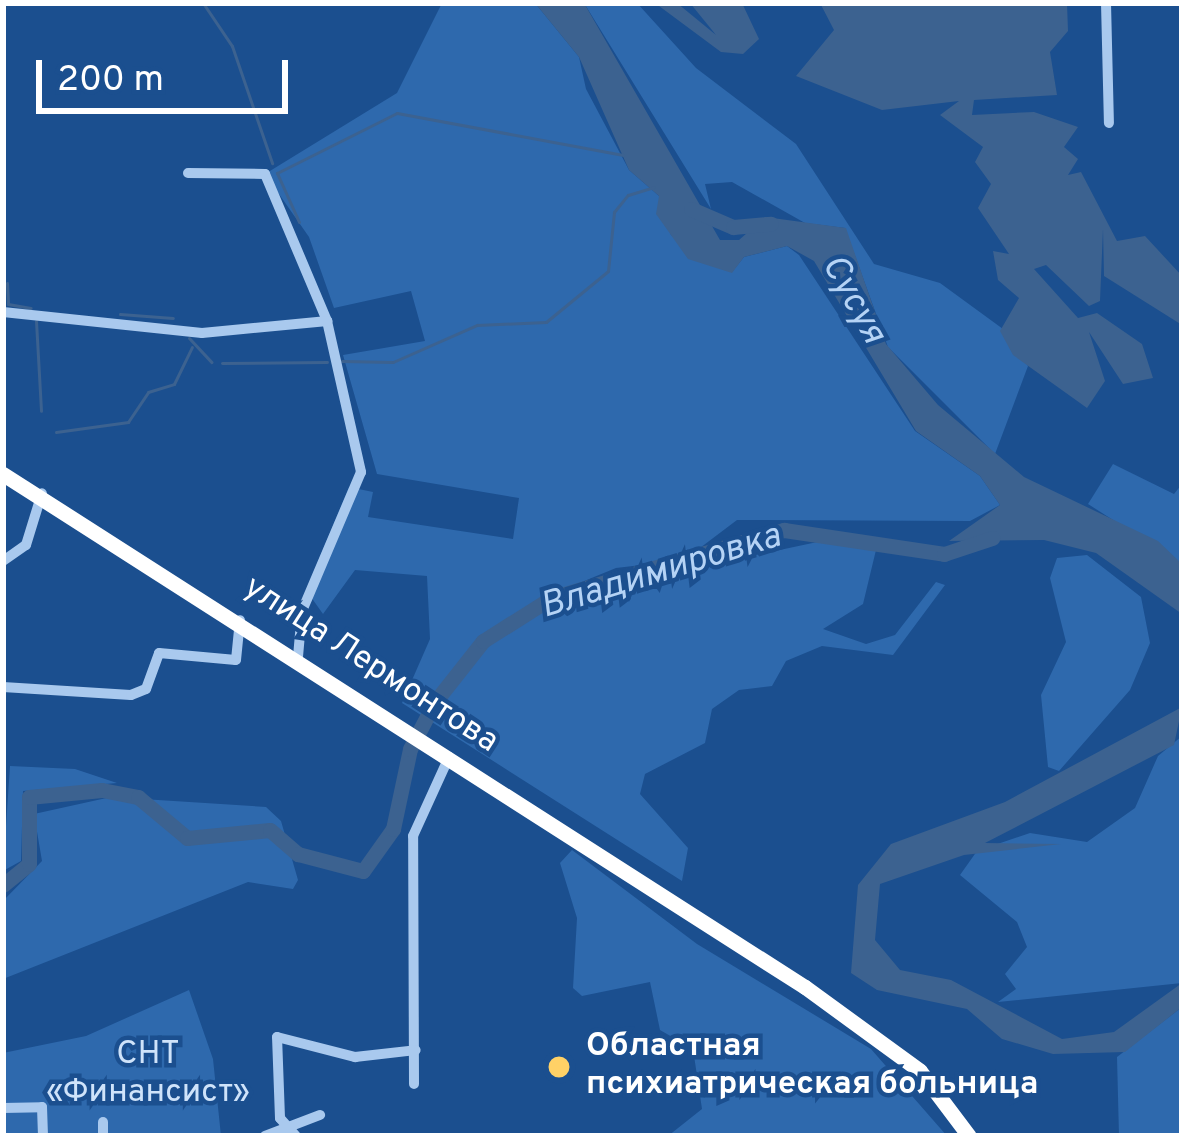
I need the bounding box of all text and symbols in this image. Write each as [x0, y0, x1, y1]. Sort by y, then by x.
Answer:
scale bar [42, 36, 294, 110]
text: 200 m [57, 58, 164, 104]
water label: Сусуя [810, 248, 894, 352]
water label: Владимировка [536, 516, 786, 630]
street label: улица Лермонтова [235, 569, 505, 763]
place label: Областная психиатрическая больница [586, 1028, 1038, 1106]
park label: СНТ «Финансист» [46, 1036, 250, 1114]
marker: Областная психиатрическая больница [543, 1051, 575, 1083]

